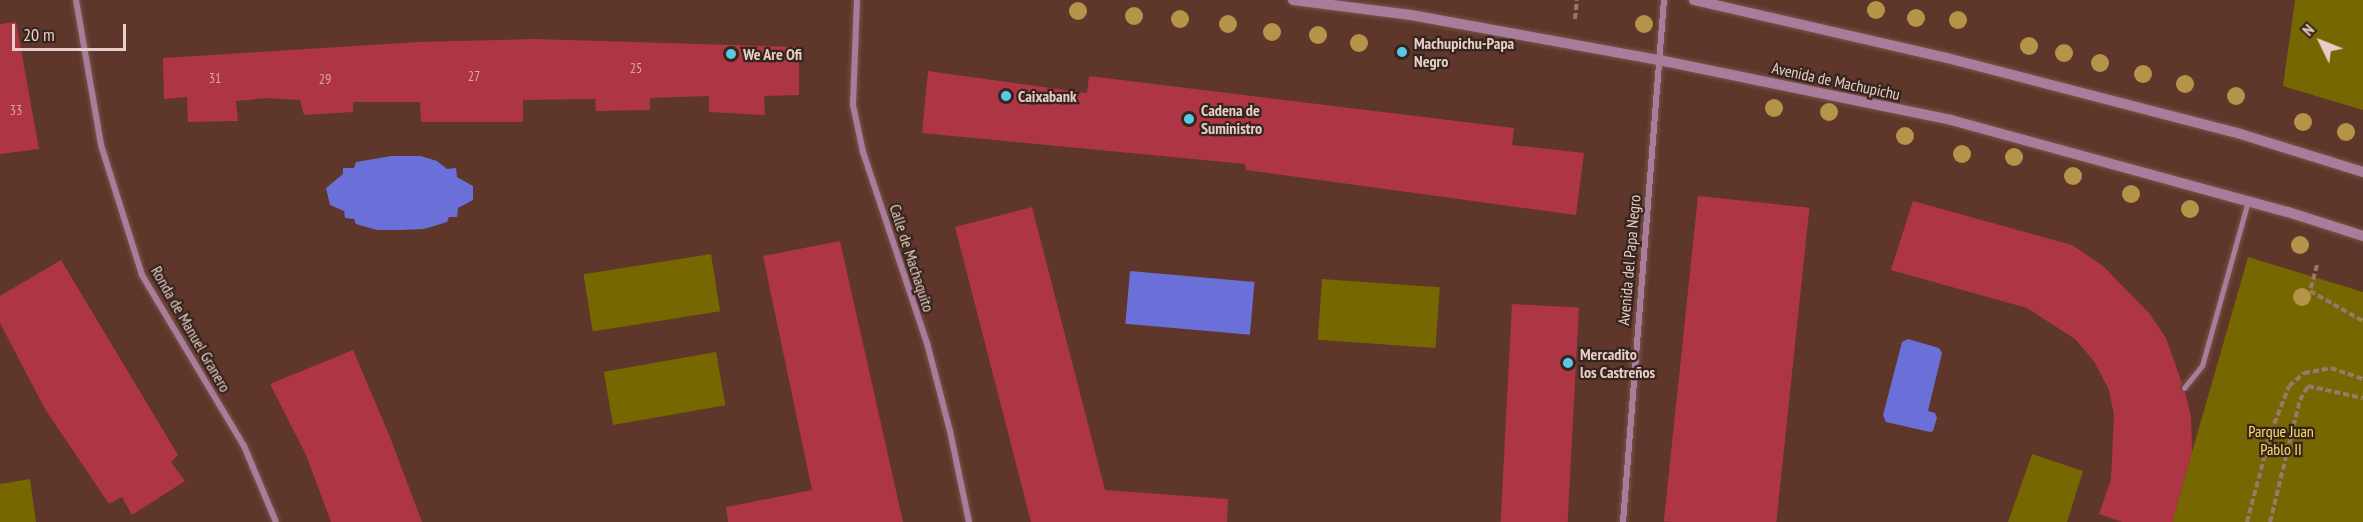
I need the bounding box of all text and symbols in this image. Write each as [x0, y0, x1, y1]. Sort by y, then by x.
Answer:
scale bar [15, 12, 129, 50]
north arrow [2291, 12, 2351, 72]
text: N [2298, 20, 2318, 40]
text: 20 m [23, 23, 55, 46]
place label: Machupichu-Papa Negro [1414, 33, 1514, 71]
place label: We Are Ofi [743, 44, 803, 64]
marker: Machupichu-Papa Negro [1395, 45, 1409, 59]
marker: We Are Ofi [724, 47, 738, 61]
street label: Avenida de Machupichu [1770, 58, 1902, 104]
house number: 25 [630, 60, 642, 76]
house number: 27 [468, 68, 480, 84]
house number: 31 [209, 70, 221, 86]
house number: 29 [319, 71, 331, 87]
place label: Caixabank [1018, 86, 1076, 106]
marker: Caixabank [999, 89, 1013, 103]
place label: Cadena de Suministro [1201, 100, 1262, 138]
house number: 33 [10, 102, 22, 118]
marker: Cadena de Suministro [1182, 112, 1196, 126]
street label: Avenida del Papa Negro [1614, 194, 1644, 326]
street label: Calle de Machaquito [886, 202, 938, 314]
street label: Ronda de Manuel Granero [147, 262, 235, 396]
place label: Mercadito los Castreños [1580, 344, 1655, 382]
marker: Mercadito los Castreños [1561, 356, 1575, 370]
park label: Parque Juan Pablo II [2248, 421, 2314, 459]

